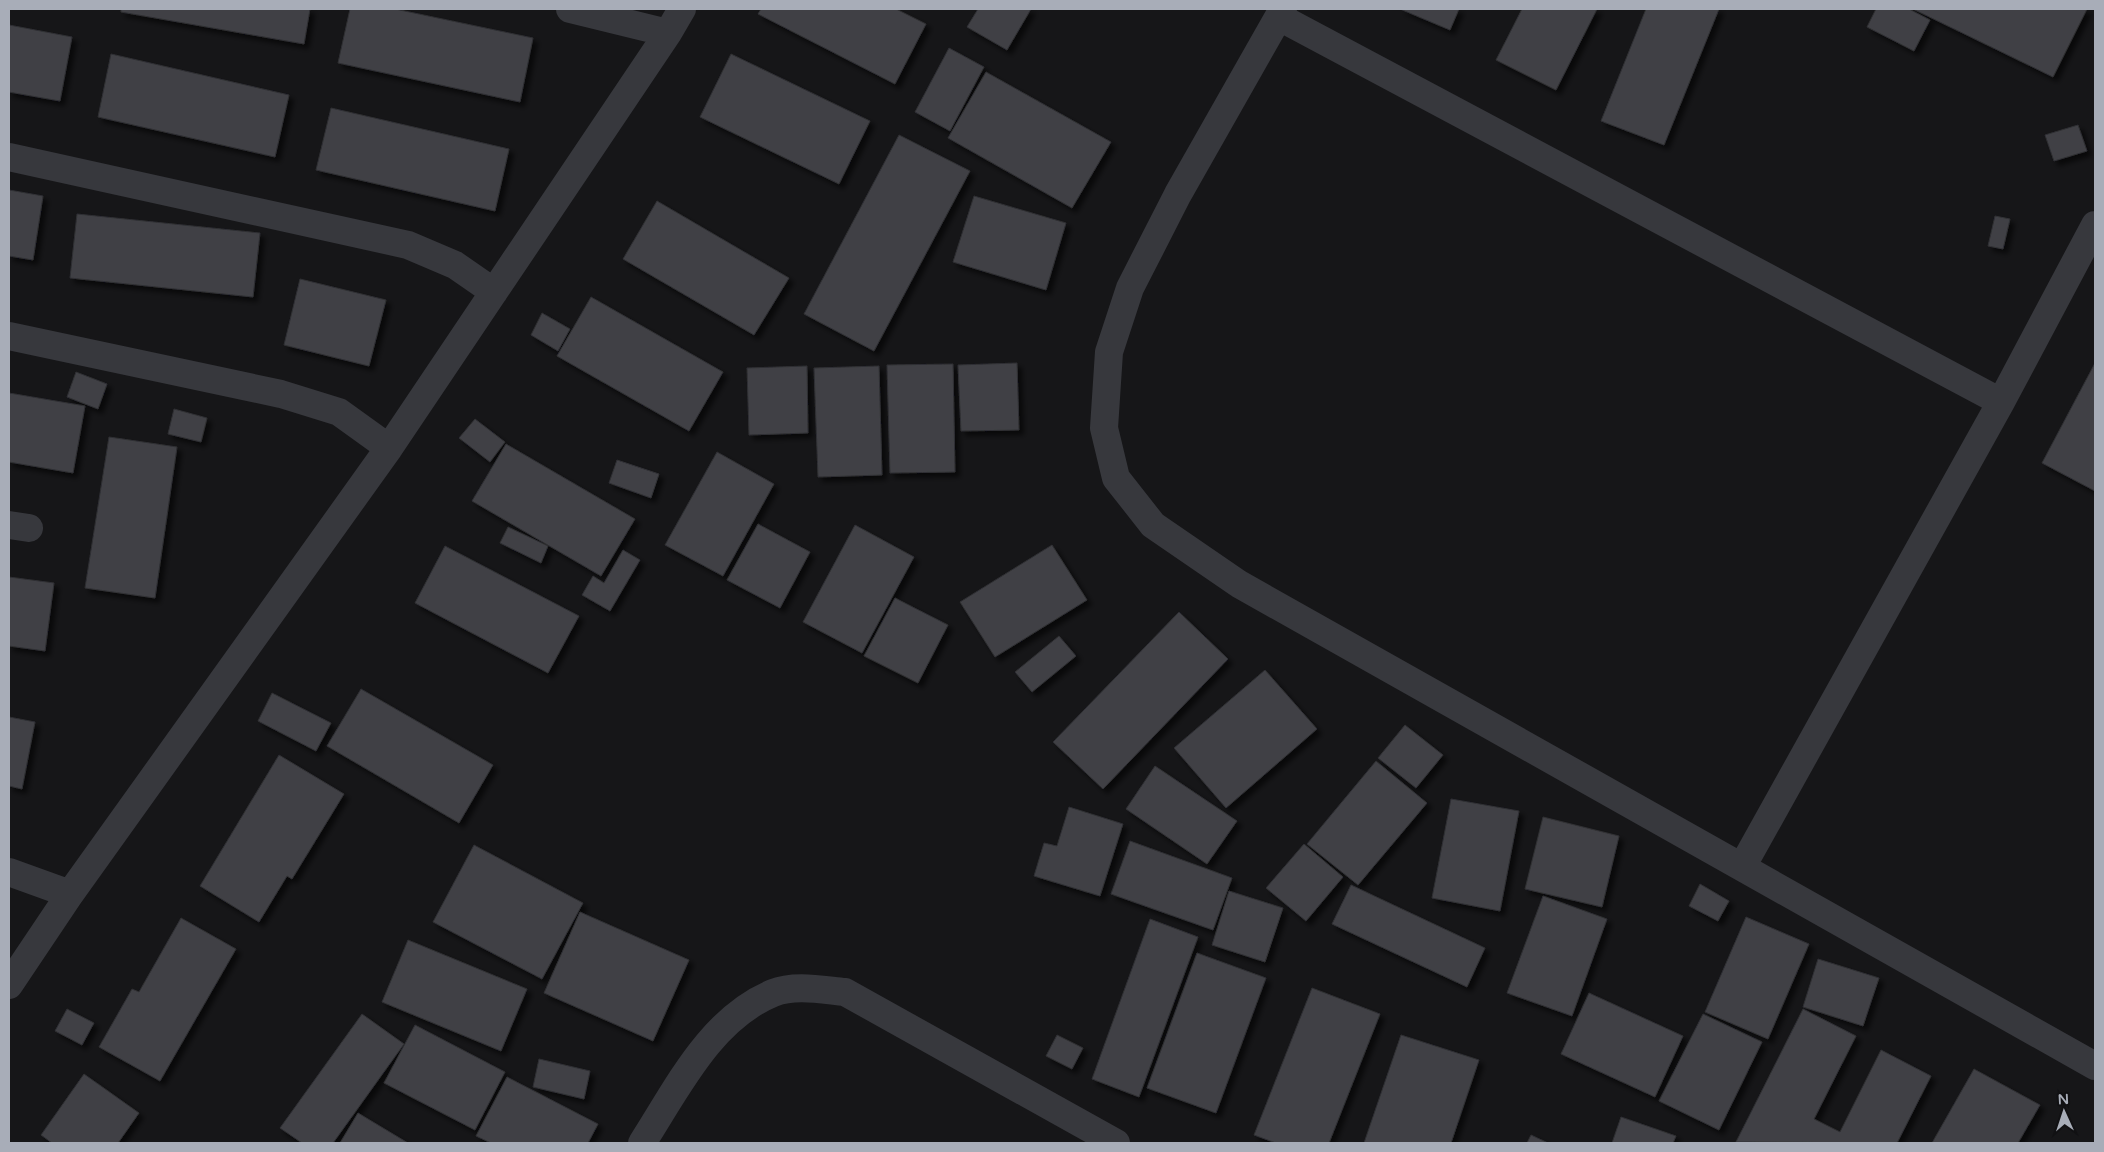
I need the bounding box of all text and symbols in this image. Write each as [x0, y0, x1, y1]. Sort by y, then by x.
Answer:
north arrow [2039, 1087, 2089, 1137]
text: N [2057, 1091, 2069, 1108]

